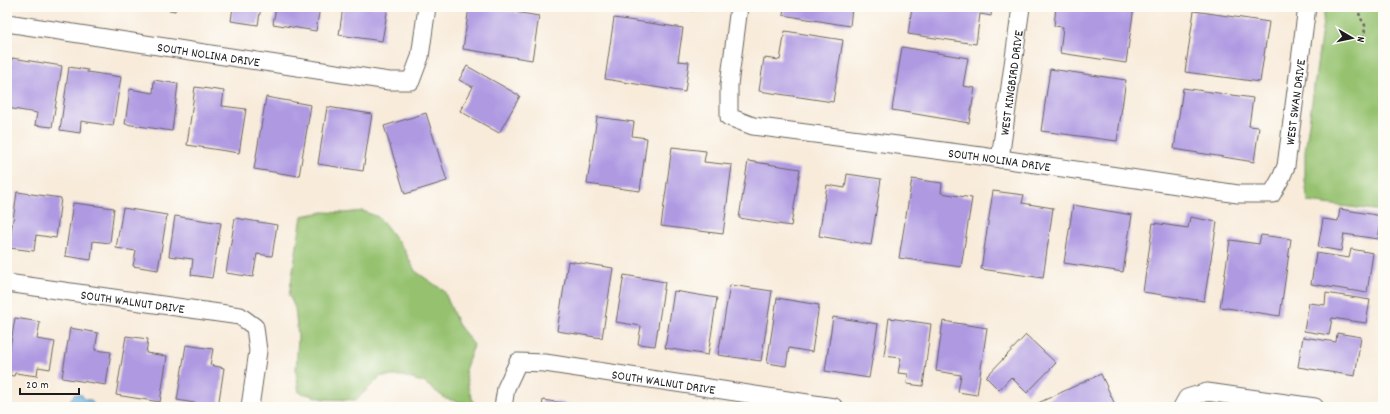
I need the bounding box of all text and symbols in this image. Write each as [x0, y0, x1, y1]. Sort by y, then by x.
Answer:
north arrow [1332, 18, 1372, 58]
street label: WEST KINGBIRD DRIVE [996, 29, 1030, 137]
text: N [1351, 35, 1368, 44]
street label: SOUTH NOLINA DRIVE [156, 39, 261, 73]
street label: WEST SWAN DRIVE [1282, 58, 1312, 146]
street label: SOUTH NOLINA DRIVE [947, 145, 1052, 178]
street label: SOUTH WALNUT DRIVE [79, 287, 186, 320]
street label: SOUTH WALNUT DRIVE [610, 366, 716, 401]
scale bar [20, 370, 79, 396]
text: 20 m [26, 377, 49, 394]

